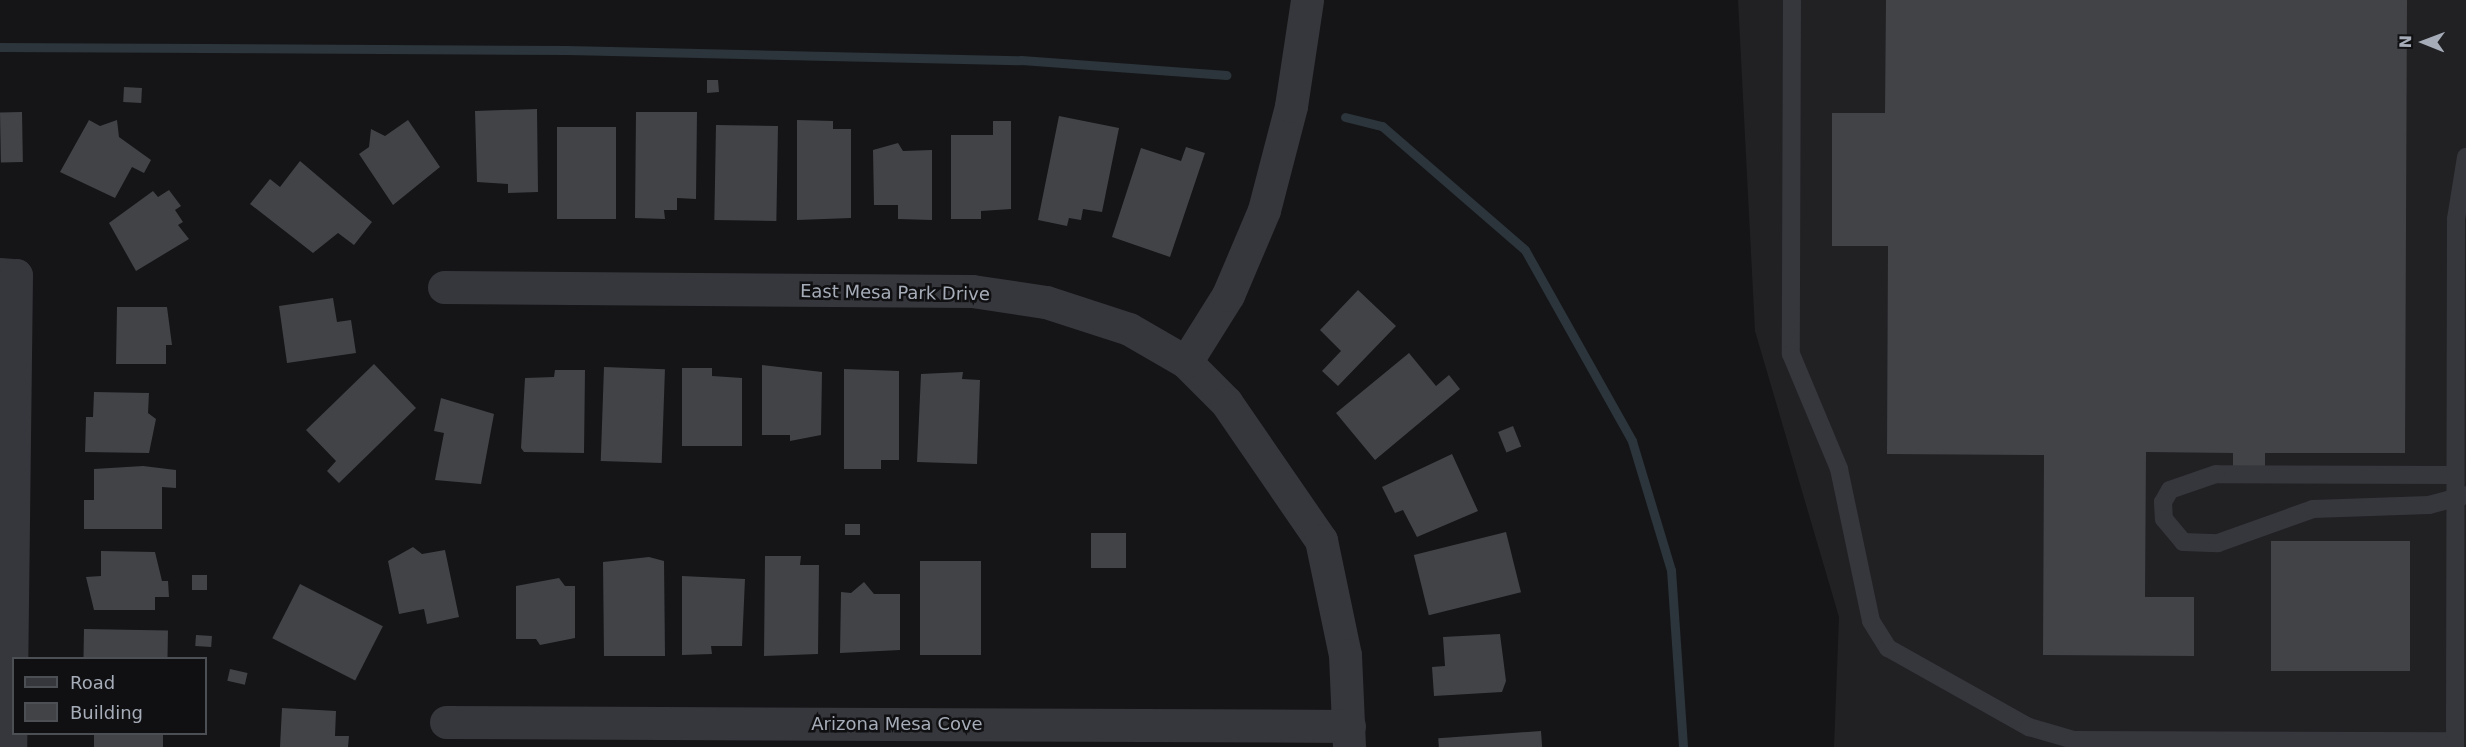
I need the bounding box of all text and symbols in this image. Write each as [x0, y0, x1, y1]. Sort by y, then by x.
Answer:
north arrow [2394, 12, 2454, 72]
text: N [2396, 35, 2415, 49]
street label: East Mesa Park Drive [800, 281, 990, 305]
legend [12, 657, 207, 735]
text: Road [70, 672, 115, 693]
text: Building [70, 702, 143, 723]
street label: Arizona Mesa Cove [811, 713, 983, 735]

